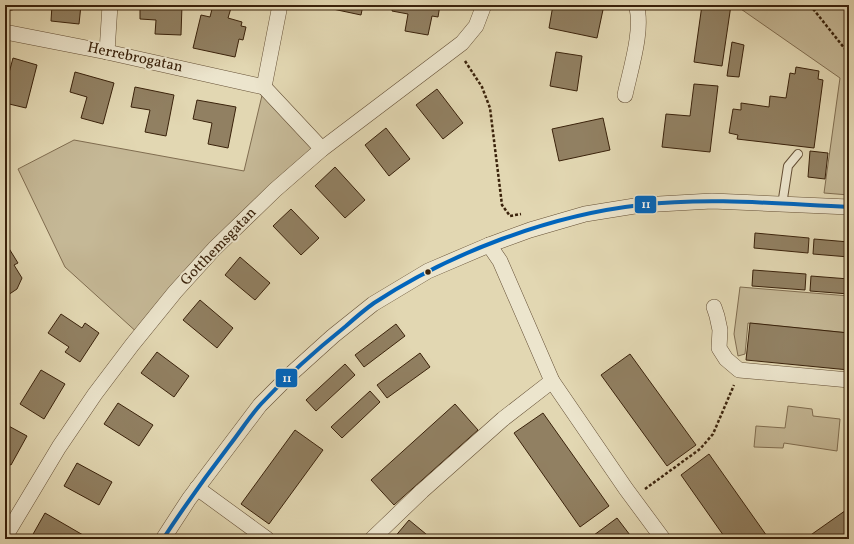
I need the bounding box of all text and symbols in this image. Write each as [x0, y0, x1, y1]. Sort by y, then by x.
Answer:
street label: Herrebrogatan [85, 38, 185, 78]
line badge: 11 [634, 195, 657, 214]
text: 11 [642, 198, 650, 213]
street label: Gotthemsgatan [176, 203, 262, 291]
unlabelled marker [423, 267, 433, 277]
line badge: 11 [275, 368, 298, 388]
text: 11 [283, 372, 291, 387]

